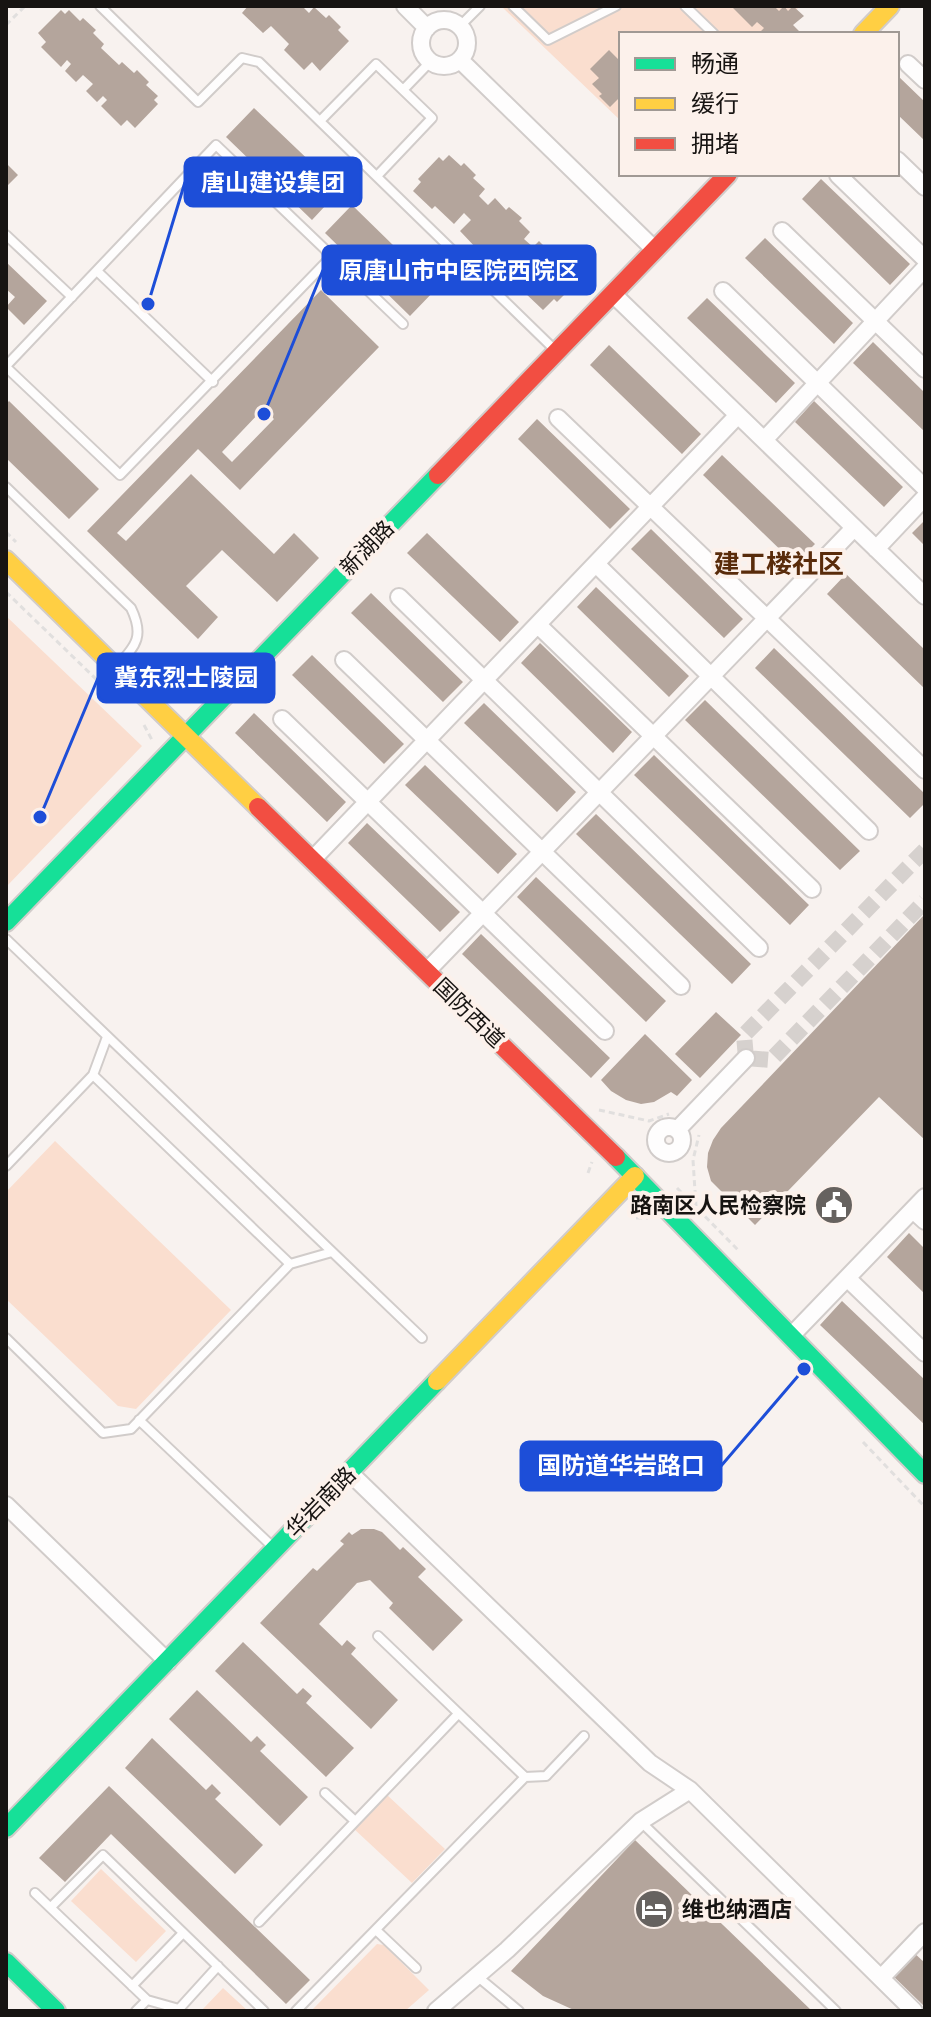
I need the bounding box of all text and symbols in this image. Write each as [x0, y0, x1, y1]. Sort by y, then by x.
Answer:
legend [619, 32, 899, 176]
text: 畅通 [691, 50, 739, 77]
text: 缓行 [691, 90, 739, 117]
text: 拥堵 [691, 130, 739, 157]
callout: 唐山建设集团 [185, 158, 361, 206]
text: 唐山建设集团 [201, 169, 345, 196]
callout: 原唐山市中医院西院区 [323, 246, 595, 294]
text: 原唐山市中医院西院区 [339, 257, 579, 284]
street label: 新湖路 [335, 516, 399, 580]
district label: 建工楼社区 [714, 549, 844, 579]
callout: 冀东烈士陵园 [98, 654, 274, 702]
text: 冀东烈士陵园 [114, 664, 258, 691]
street label: 国防西道 [429, 973, 509, 1053]
public building icon: 路南区人民检察院 [813, 1184, 855, 1226]
place label: 路南区人民检察院 [630, 1193, 806, 1218]
callout: 国防道华岩路口 [521, 1442, 721, 1490]
text: 国防道华岩路口 [537, 1452, 705, 1479]
street label: 华岩南路 [281, 1462, 361, 1542]
hotel icon: 维也纳酒店 [633, 1888, 675, 1930]
place label: 维也纳酒店 [682, 1897, 792, 1922]

